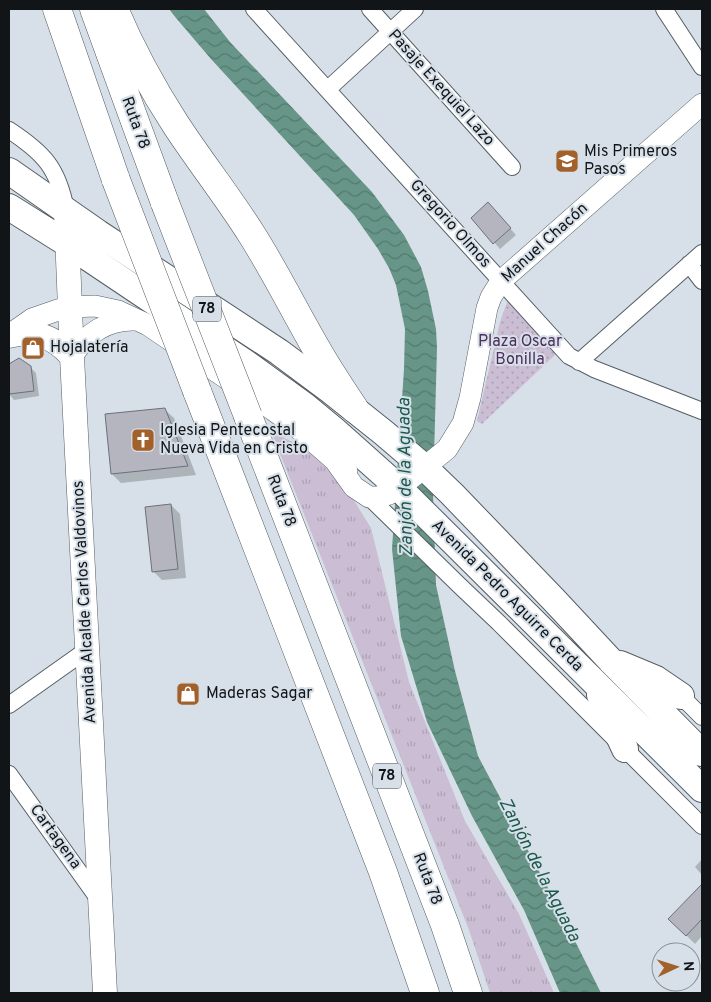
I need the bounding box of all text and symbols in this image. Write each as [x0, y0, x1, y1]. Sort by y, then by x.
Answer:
street label: Pasaje Exequiel Lazo [383, 26, 499, 150]
street label: Ruta 78 [116, 94, 154, 152]
place label: Mis Primeros Pasos [584, 142, 677, 180]
school or university icon: Mis Primeros Pasos [554, 148, 580, 174]
street label: Gregorio Olmos [405, 176, 495, 272]
street label: Manuel Chacón [498, 199, 592, 287]
road number: 78 [193, 296, 221, 322]
park label: Plaza Oscar Bonilla [478, 332, 562, 370]
shop icon: Hojalatería [20, 335, 46, 361]
place label: Hojalatería [50, 338, 128, 358]
water label: Zanjón de la Aguada [393, 397, 419, 556]
place label: Iglesia Pentecostal Nueva Vida en Cristo [160, 421, 308, 459]
church icon: Iglesia Pentecostal Nueva Vida en Cristo [130, 427, 156, 453]
street label: Ruta 78 [262, 472, 300, 530]
street label: Avenida Alcalde Carlos Valdovinos [69, 480, 101, 724]
street label: Avenida Pedro Aguirre Cerda [427, 516, 587, 676]
shop icon: Maderas Sagar [175, 681, 201, 707]
place label: Maderas Sagar [206, 684, 313, 704]
road number: 78 [373, 764, 401, 788]
water label: Zanjón de la Aguada [493, 794, 586, 947]
street label: Cartagena [25, 801, 85, 873]
street label: Ruta 78 [408, 850, 446, 908]
north arrow [651, 942, 701, 992]
text: N [679, 961, 696, 972]

